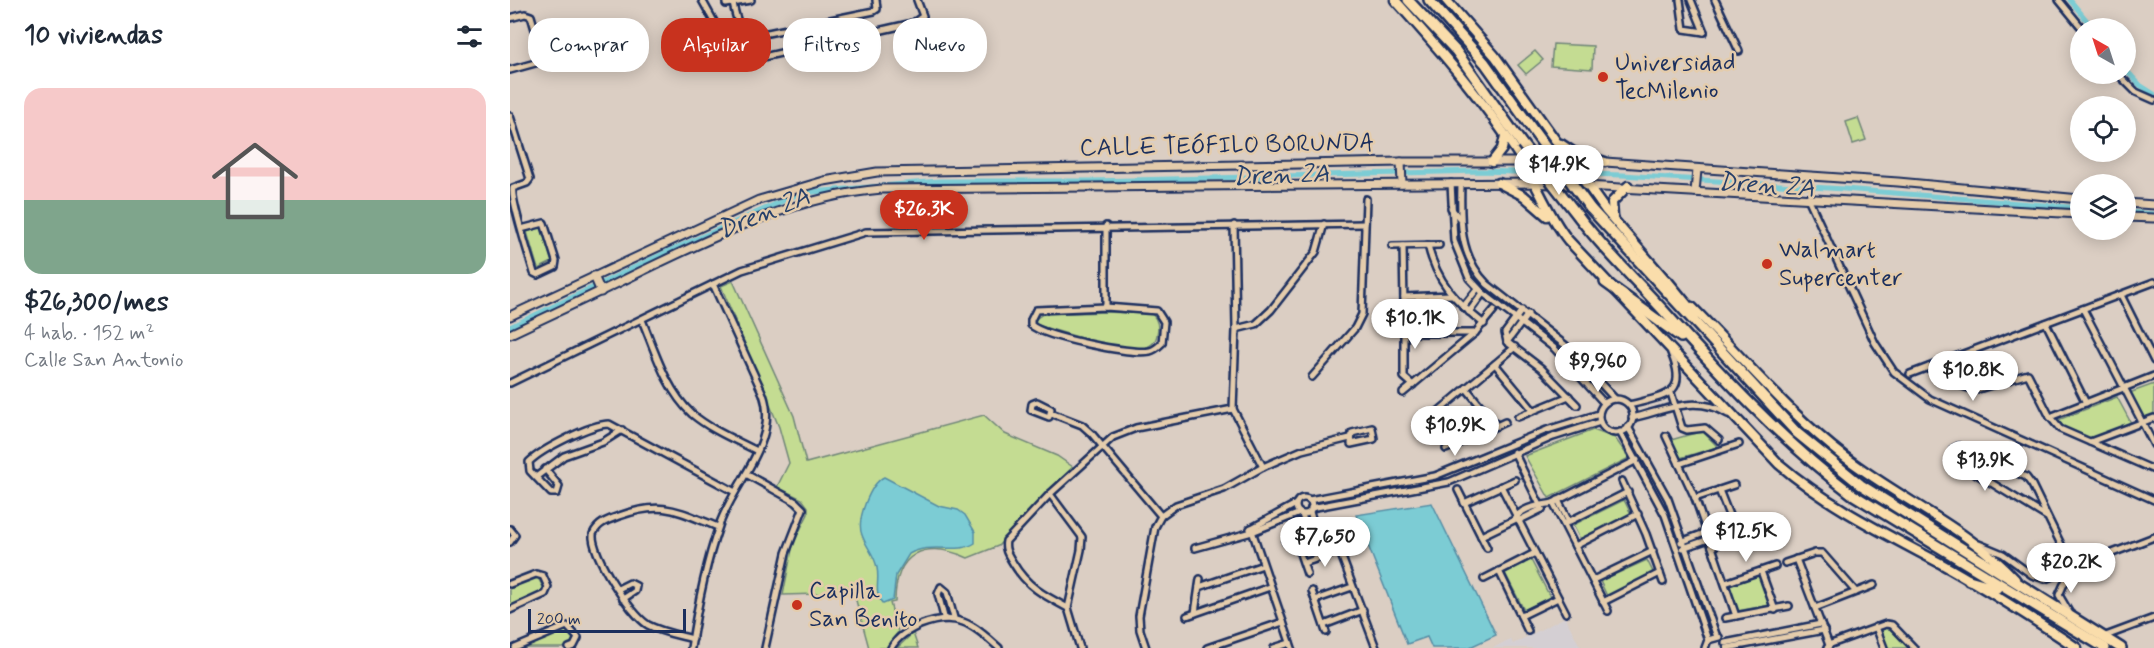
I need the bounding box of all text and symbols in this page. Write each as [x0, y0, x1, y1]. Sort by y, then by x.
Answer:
chip: Comprar [528, 18, 649, 72]
chip: Alquilar [661, 18, 771, 72]
chip: Filtros [783, 18, 881, 72]
chip: Nuevo [893, 18, 987, 72]
north arrow [2070, 18, 2136, 84]
map controls [2070, 18, 2136, 240]
text: 10 viviendas [24, 19, 163, 53]
icon: filters [453, 20, 486, 53]
place label: Universidad TecMilenio [1615, 48, 1736, 107]
marker: Universidad TecMilenio [1596, 70, 1610, 84]
button: locate [2070, 96, 2136, 162]
icon: home [201, 127, 309, 235]
street label: CALLE TEÓFILO BORUNDA [1079, 128, 1375, 164]
pin: $14.9K [1510, 145, 1608, 196]
text: $14.9K [1529, 151, 1589, 178]
water label: Dren 2A [1232, 157, 1330, 195]
water label: Dren 2A [1716, 166, 1816, 206]
button: layers [2070, 174, 2136, 240]
water label: Dren 2A [713, 180, 815, 248]
pin: $26.3K [875, 190, 973, 241]
text: $26.3K [894, 196, 954, 223]
place label: Walmart Supercenter [1779, 235, 1903, 294]
marker: Walmart Supercenter [1760, 257, 1774, 271]
text: $26,300/mes [24, 286, 169, 320]
pin: $10.1K [1366, 299, 1464, 350]
text: $10.1K [1385, 305, 1445, 332]
text: 4 hab. · 152 m² [24, 320, 154, 347]
pin: $9,960 [1549, 342, 1647, 393]
text: Calle San Antonio [24, 347, 183, 374]
text: $9,960 [1569, 348, 1627, 375]
pin: $10.8K [1924, 351, 2022, 402]
text: $10.8K [1942, 357, 2004, 384]
pin: $10.9K [1406, 406, 1504, 457]
text: $10.9K [1425, 412, 1485, 439]
pin: $13.9K [1936, 441, 2034, 492]
text: $13.9K [1956, 447, 2014, 474]
pin: $12.5K [1697, 512, 1795, 563]
pin: $7,650 [1276, 517, 1374, 568]
text: $12.5K [1715, 518, 1777, 545]
text: $7,650 [1294, 523, 1356, 550]
pin: $20.2K [2022, 543, 2120, 594]
text: $20.2K [2040, 549, 2102, 576]
place label: Capilla San Benito [809, 576, 917, 635]
marker: Capilla San Benito [790, 598, 804, 612]
scale bar [528, 606, 686, 634]
text: 200 m [537, 609, 581, 630]

